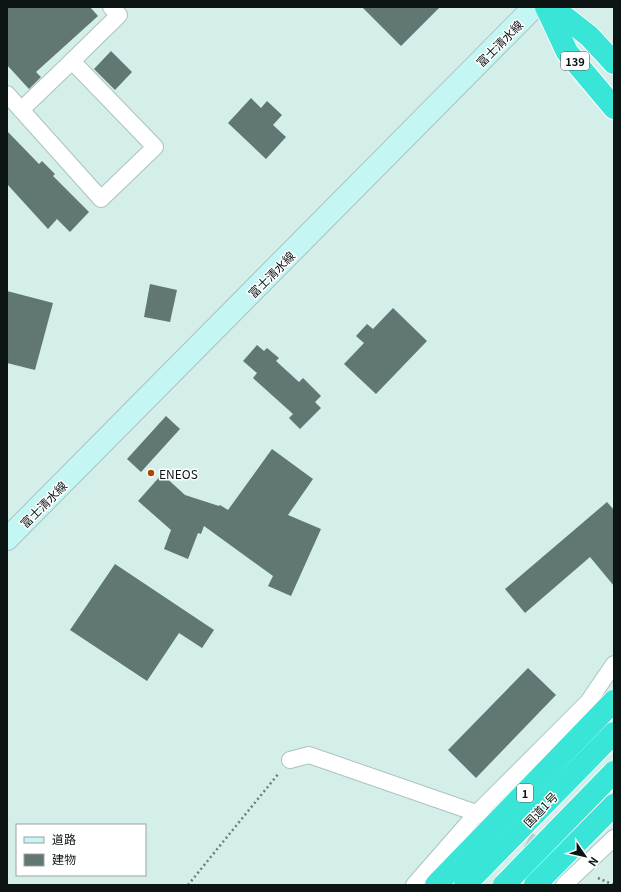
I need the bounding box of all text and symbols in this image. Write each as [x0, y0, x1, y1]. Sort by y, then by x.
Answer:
street label: 富士清水線 [472, 16, 526, 70]
road number: 139 [561, 52, 589, 70]
street label: 富士清水線 [244, 247, 298, 301]
place label: ENEOS [159, 465, 198, 482]
marker: ENEOS [146, 468, 156, 478]
street label: 富士清水線 [16, 477, 70, 531]
road number: 1 [517, 784, 533, 802]
street label: 国道1号 [519, 788, 561, 830]
legend [16, 824, 146, 876]
text: 道路 [52, 830, 76, 847]
north arrow [565, 836, 605, 876]
text: 建物 [52, 850, 76, 867]
text: N [585, 854, 603, 870]

